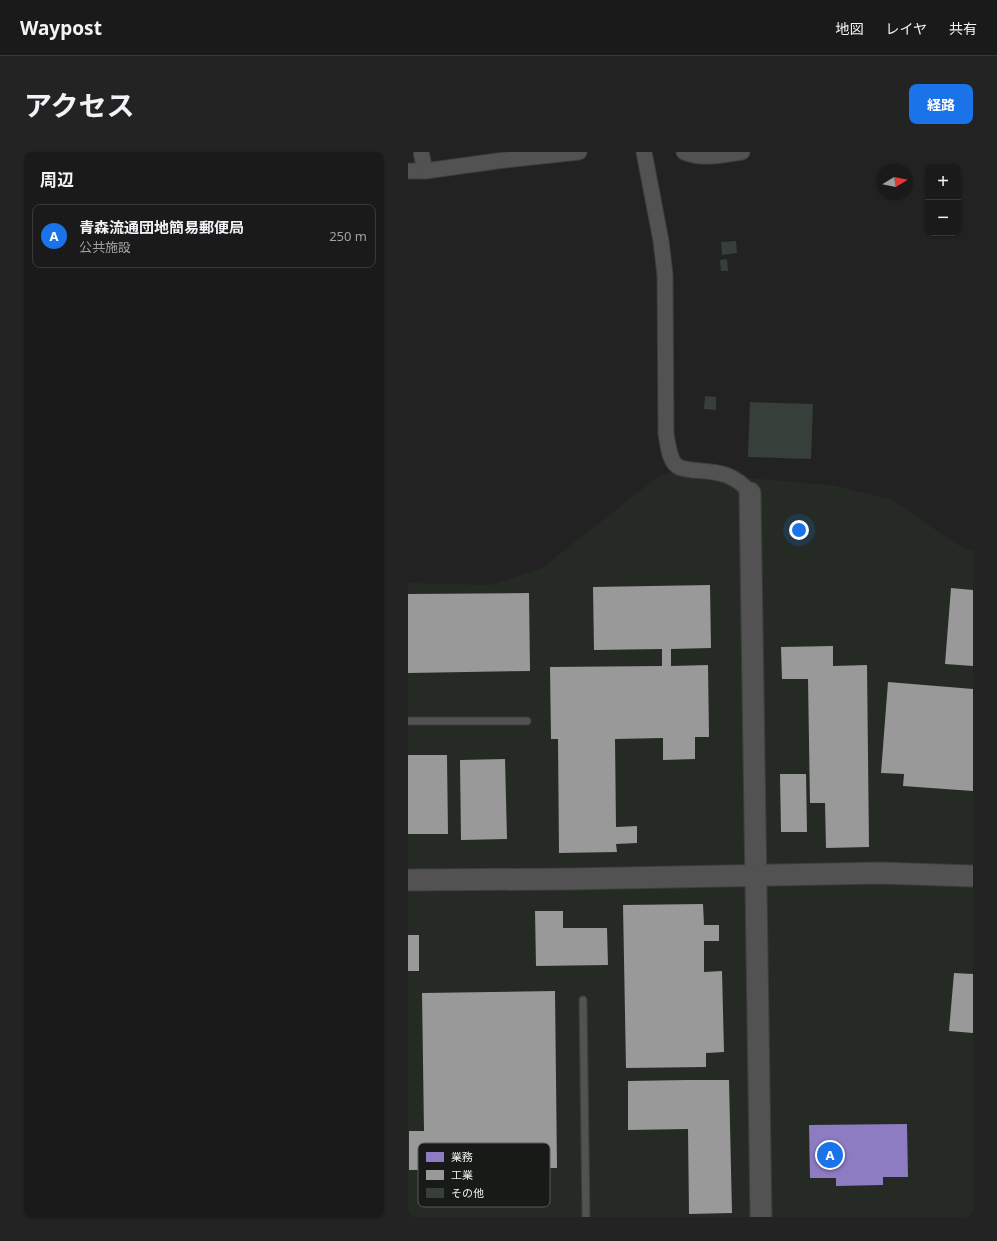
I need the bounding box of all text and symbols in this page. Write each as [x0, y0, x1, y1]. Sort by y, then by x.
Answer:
text: Waypost [20, 15, 102, 41]
text: 地図 [835, 19, 863, 38]
text: レイヤ [885, 19, 927, 38]
text: 共有 [949, 19, 977, 38]
button: 経路 [909, 84, 973, 124]
text: アクセス [24, 86, 135, 124]
north arrow [877, 164, 913, 200]
map controls [925, 164, 961, 236]
button: + [925, 164, 961, 200]
text: 周辺 [40, 168, 74, 191]
button: − [925, 200, 961, 236]
text: 青森流通団地簡易郵便局 [79, 217, 244, 237]
text: A [50, 227, 59, 245]
text: 250 m [329, 227, 367, 245]
text: 公共施設 [79, 238, 131, 256]
your location [789, 520, 809, 540]
pin: A [817, 1140, 843, 1170]
legend [418, 1143, 550, 1207]
text: 業務 [451, 1149, 473, 1164]
text: 工業 [451, 1167, 473, 1182]
text: その他 [451, 1185, 484, 1200]

